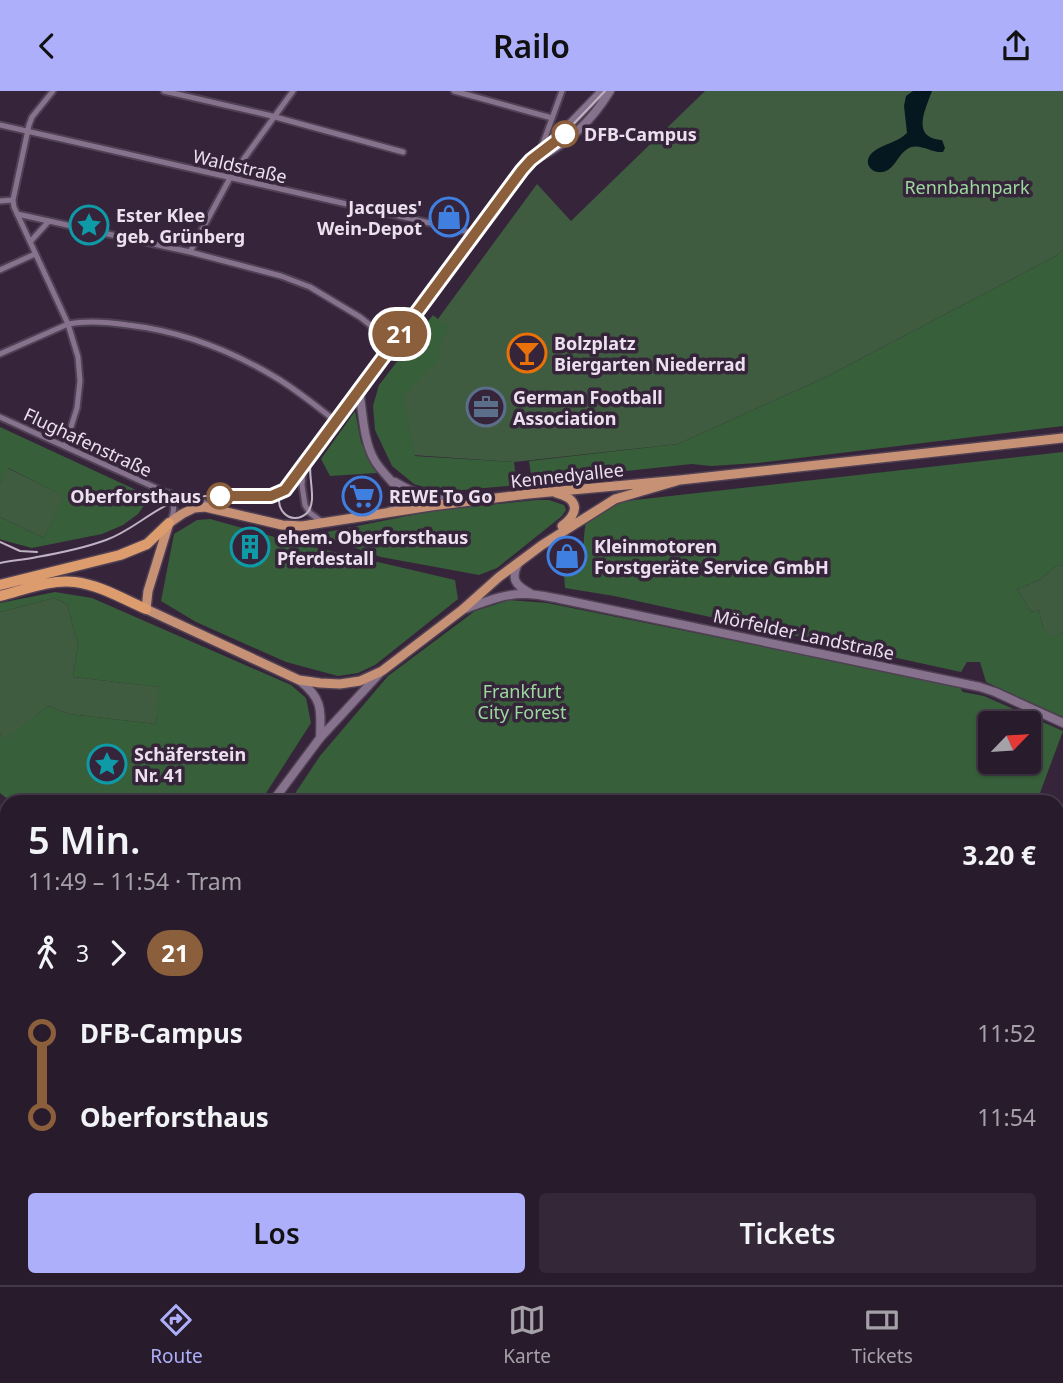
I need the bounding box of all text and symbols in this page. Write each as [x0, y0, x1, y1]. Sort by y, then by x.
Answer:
text: Railo [493, 24, 570, 67]
icon: back [28, 27, 66, 65]
icon: share [997, 27, 1035, 65]
marker: DFB-Campus [552, 121, 578, 147]
place label: DFB-Campus [584, 122, 697, 146]
street label: Waldstraße [191, 144, 289, 188]
park label: Rennbahnpark [904, 175, 1030, 199]
place label: Jacques' Wein-Depot [317, 195, 422, 240]
shop icon: Jacques' Wein-Depot [428, 196, 470, 238]
place label: Ester Klee geb. Grünberg [116, 203, 245, 248]
place icon: Ester Klee geb. Grünberg [68, 204, 110, 246]
line badge: 21 [368, 311, 432, 357]
text: 21 [386, 317, 414, 350]
place label: Bolzplatz Biergarten Niederrad [554, 331, 746, 376]
bar icon: Bolzplatz Biergarten Niederrad [506, 332, 548, 374]
place label: German Football Association [513, 385, 663, 430]
office icon: German Football Association [465, 386, 507, 428]
street label: Flughafenstraße [20, 402, 156, 482]
street label: Kennedyallee [509, 457, 625, 493]
supermarket icon: REWE To Go [341, 475, 383, 517]
marker: Oberforsthaus [207, 483, 233, 509]
place label: Oberforsthaus [70, 484, 201, 508]
place label: REWE To Go [389, 484, 492, 508]
place label: ehem. Oberforsthaus Pferdestall [277, 525, 468, 570]
building icon: ehem. Oberforsthaus Pferdestall [229, 526, 271, 568]
place label: Kleinmotoren Forstgeräte Service GmbH [594, 534, 829, 579]
shop icon: Kleinmotoren Forstgeräte Service GmbH [546, 535, 588, 577]
street label: Mörfelder Landstraße [711, 603, 897, 665]
park label: Frankfurt City Forest [478, 679, 567, 724]
north arrow [978, 711, 1041, 773]
map controls [978, 711, 1041, 774]
place label: Schäferstein Nr. 41 [134, 742, 246, 787]
place icon: Schäferstein Nr. 41 [86, 743, 128, 785]
text: 5 Min. [28, 813, 140, 865]
text: 3.20 € [962, 837, 1036, 873]
text: 11:49 – 11:54 · Tram [28, 865, 242, 897]
icon: walk [28, 934, 66, 972]
icon: forward [99, 934, 137, 972]
text: 21 [161, 936, 189, 969]
text: 3 [76, 937, 89, 969]
text: DFB-Campus [80, 1015, 243, 1051]
text: 11:52 [977, 1017, 1036, 1049]
text: Oberforsthaus [80, 1099, 269, 1135]
text: 11:54 [977, 1101, 1036, 1133]
button: Los [28, 1193, 525, 1273]
button: Tickets [539, 1193, 1036, 1273]
tab: Route [150, 1301, 203, 1369]
tab: Karte [503, 1301, 551, 1369]
tab: Tickets [851, 1301, 913, 1369]

